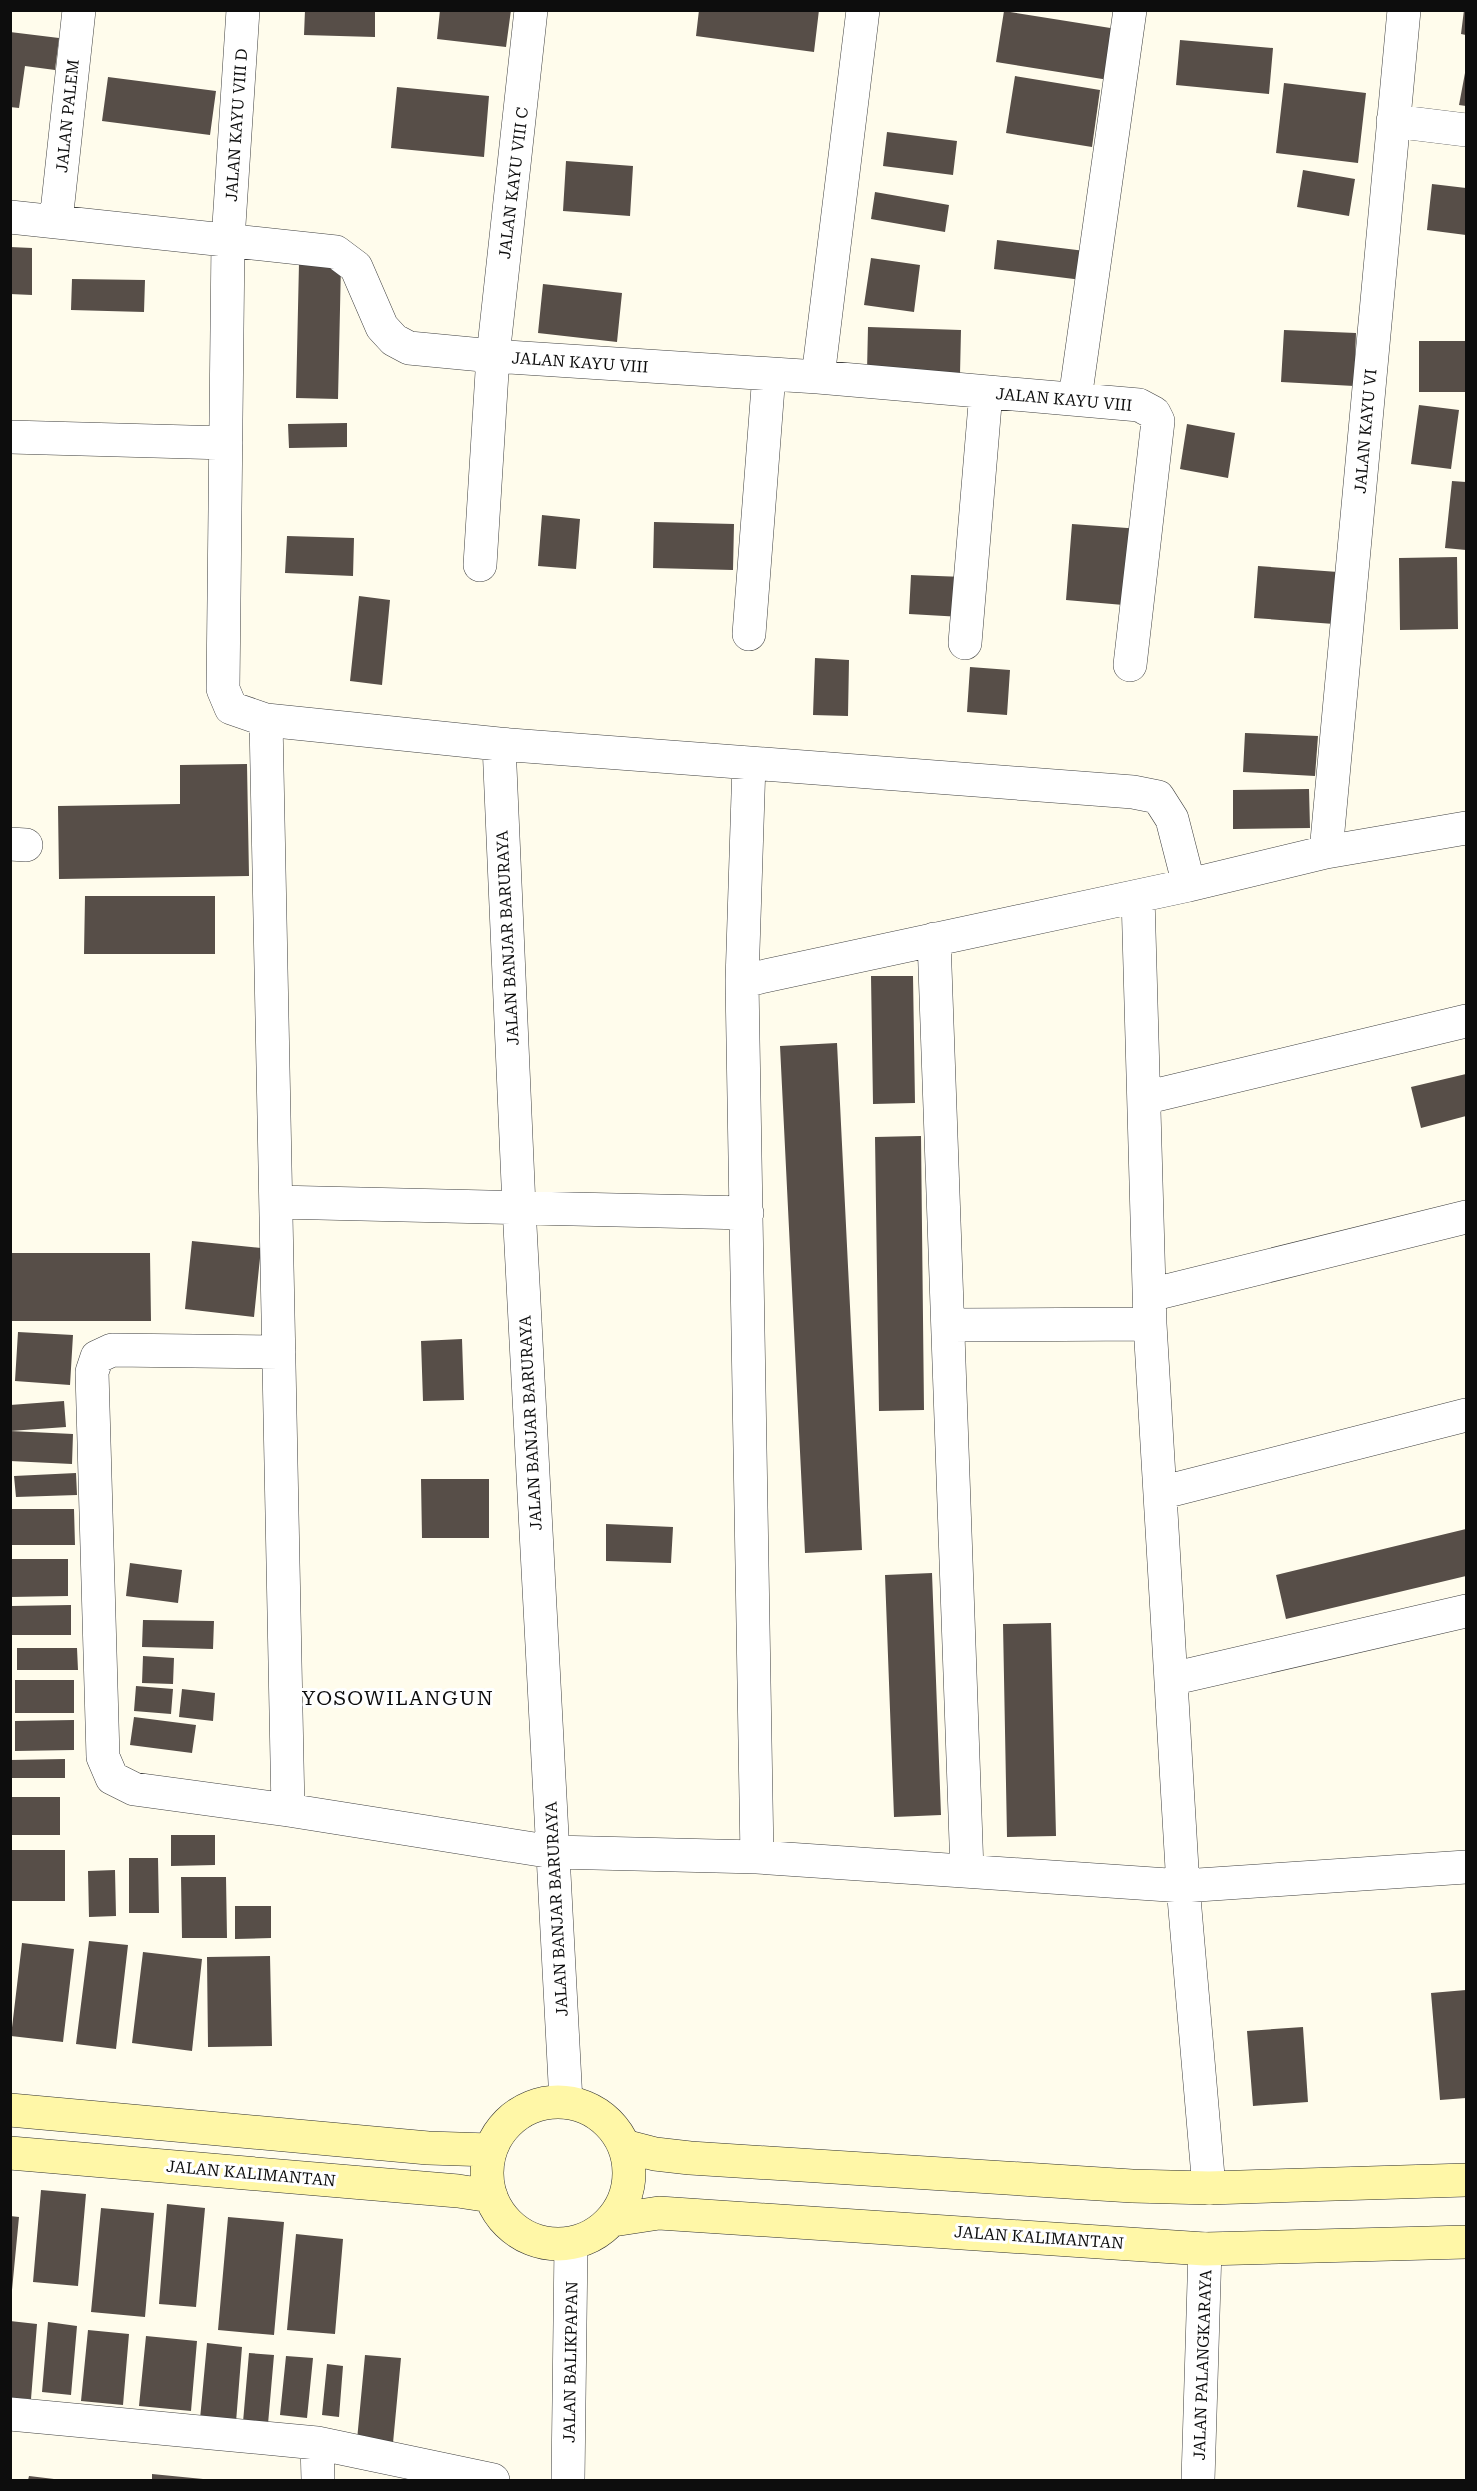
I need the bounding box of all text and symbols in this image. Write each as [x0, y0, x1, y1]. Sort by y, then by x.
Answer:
street label: JALAN KAYU VIII D [222, 48, 251, 202]
street label: JALAN PALEM [52, 58, 83, 174]
street label: JALAN KAYU VIII C [495, 106, 532, 260]
street label: JALAN KAYU VIII [511, 348, 649, 377]
street label: JALAN KAYU VI [1351, 368, 1380, 494]
street label: JALAN KAYU VIII [995, 384, 1133, 415]
street label: JALAN BANJAR BARURAYA [492, 829, 523, 1046]
street label: JALAN BANJAR BARURAYA [515, 1314, 546, 1531]
district label: YOSOWILANGUN [302, 1686, 494, 1710]
street label: JALAN BANJAR BARURAYA [541, 1800, 572, 2017]
street label: JALAN KALIMANTAN [165, 2157, 337, 2190]
street label: JALAN KALIMANTAN [953, 2222, 1125, 2253]
street label: JALAN PALANGKARAYA [1190, 2268, 1215, 2461]
street label: JALAN BALIKPAPAN [560, 2281, 581, 2443]

